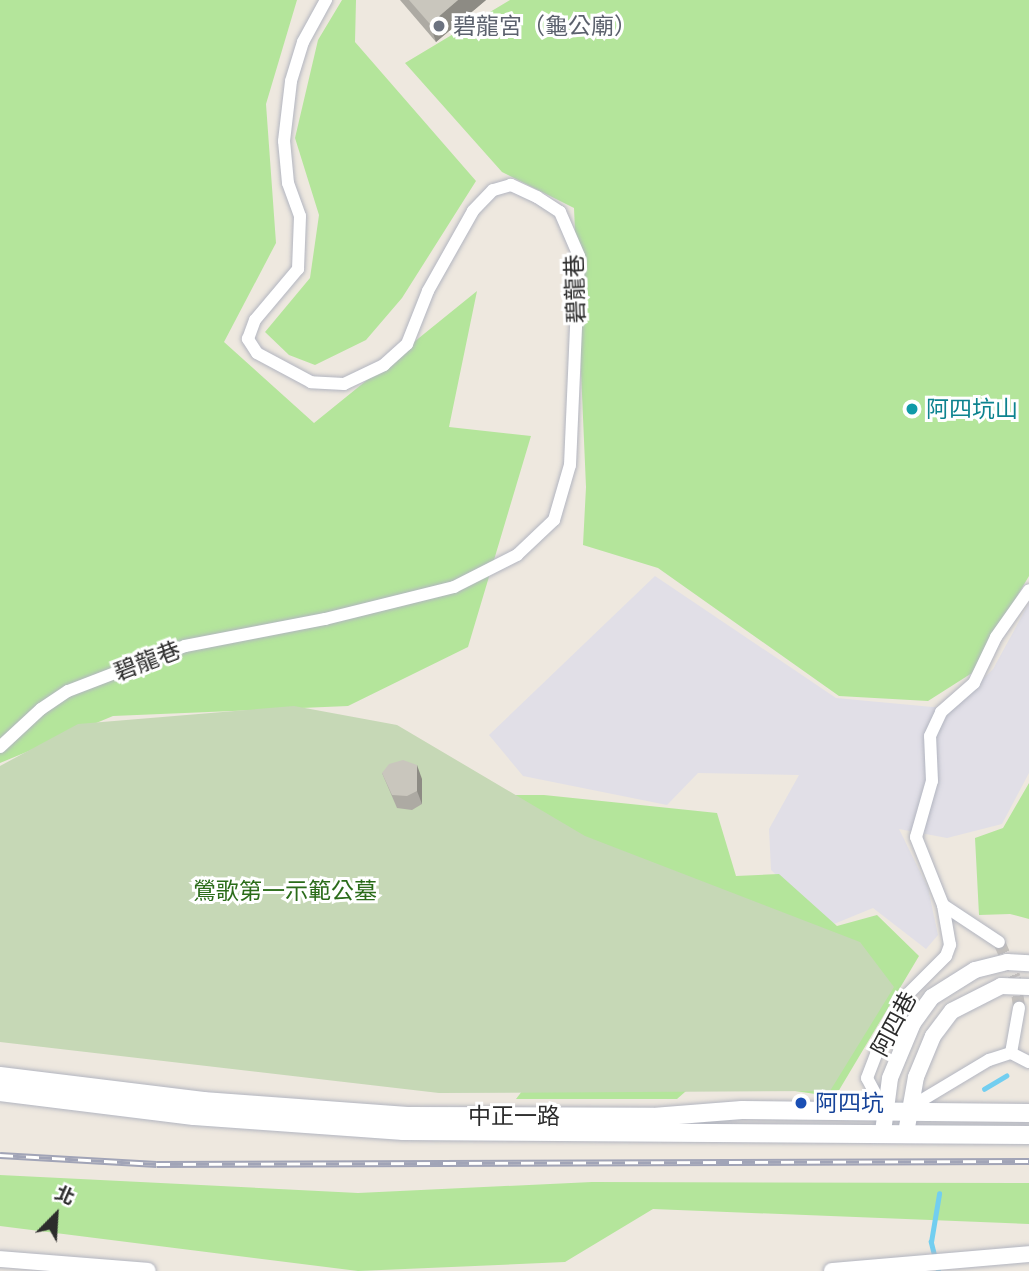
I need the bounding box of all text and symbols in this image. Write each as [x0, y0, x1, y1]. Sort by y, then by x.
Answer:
place label: 碧龍宮（龜公廟） [453, 12, 637, 40]
marker: 碧龍宮（龜公廟） [431, 18, 447, 34]
street label: 碧龍巷 [560, 254, 590, 324]
place label: 阿四坑山 [926, 395, 1018, 423]
marker: 阿四坑山 [904, 401, 920, 417]
street label: 碧龍巷 [110, 636, 184, 686]
park label: 鶯歌第一示範公墓 [193, 877, 377, 905]
street label: 阿四巷 [866, 987, 922, 1061]
place label: 阿四坑 [815, 1089, 884, 1117]
marker: 阿四坑 [793, 1095, 809, 1111]
street label: 中正一路 [468, 1102, 560, 1130]
north arrow [21, 1180, 91, 1250]
text: 北 [51, 1180, 79, 1211]

